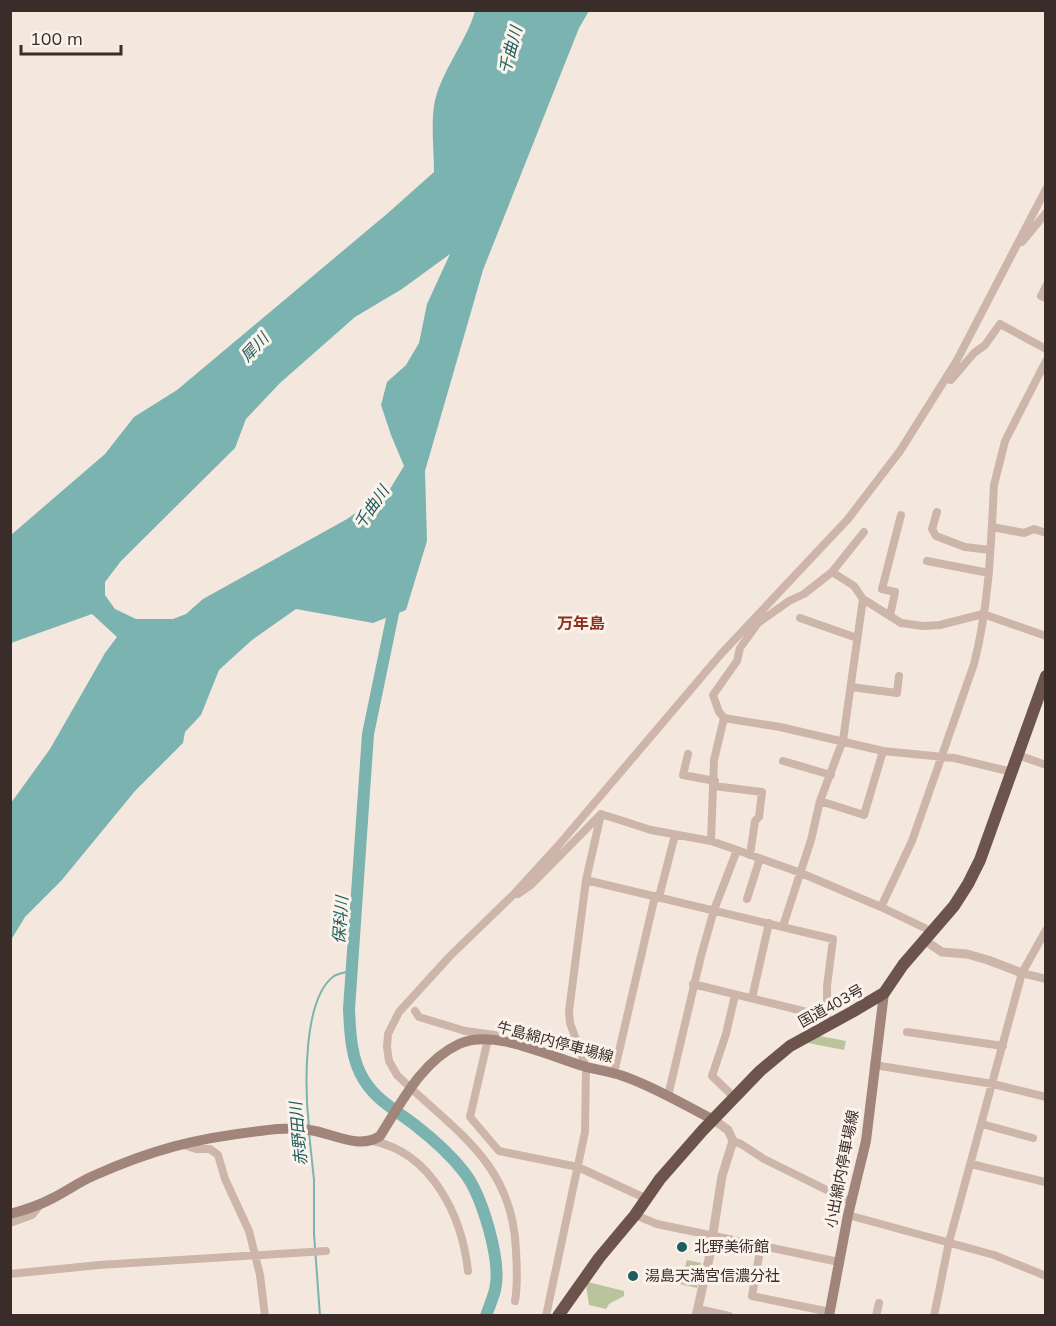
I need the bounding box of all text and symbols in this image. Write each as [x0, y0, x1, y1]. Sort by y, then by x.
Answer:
scale bar [21, 18, 122, 56]
water label: 千曲川 [494, 22, 526, 76]
text: 100 m [30, 27, 83, 50]
water label: 犀川 [236, 327, 274, 366]
water label: 千曲川 [349, 480, 394, 532]
district label: 万年島 [557, 613, 605, 633]
water label: 保科川 [328, 893, 352, 945]
street label: 国道403号 [795, 980, 867, 1031]
street label: 牛島綿内停車場線 [495, 1017, 616, 1066]
water label: 赤野田川 [285, 1099, 311, 1167]
street label: 小出綿内停車場線 [821, 1108, 862, 1230]
place label: 北野美術館 [694, 1237, 769, 1256]
marker: 北野美術館 [675, 1240, 689, 1254]
place label: 湯島天満宮信濃分社 [645, 1266, 780, 1285]
marker: 湯島天満宮信濃分社 [626, 1269, 640, 1283]

